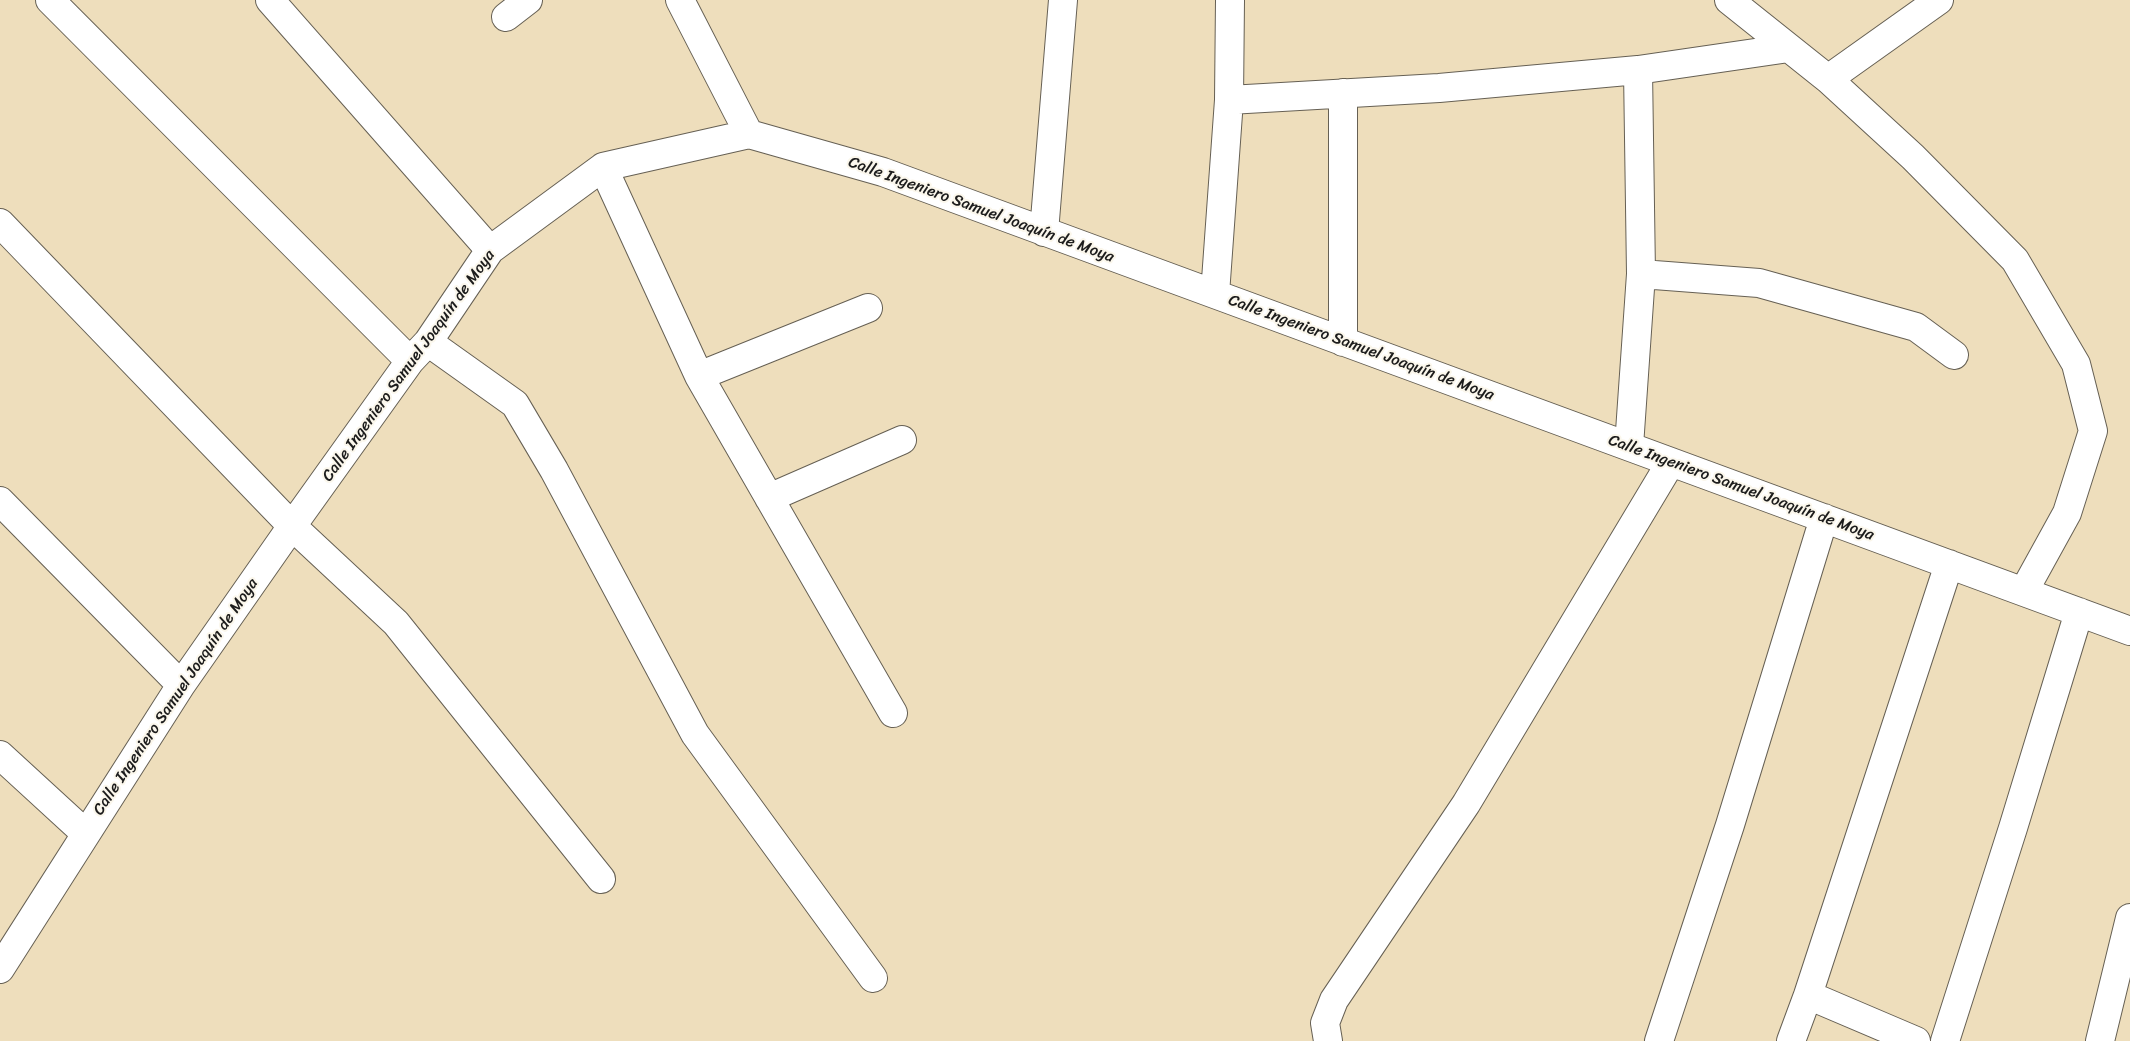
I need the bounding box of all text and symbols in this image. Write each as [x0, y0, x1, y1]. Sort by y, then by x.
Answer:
street label: Calle Ingeniero Samuel Joaquín de Moya [846, 153, 1116, 267]
street label: Calle Ingeniero Samuel Joaquín de Moya [319, 247, 499, 485]
street label: Calle Ingeniero Samuel Joaquín de Moya [1226, 291, 1496, 405]
street label: Calle Ingeniero Samuel Joaquín de Moya [1606, 431, 1876, 545]
street label: Calle Ingeniero Samuel Joaquín de Moya [89, 575, 263, 819]

